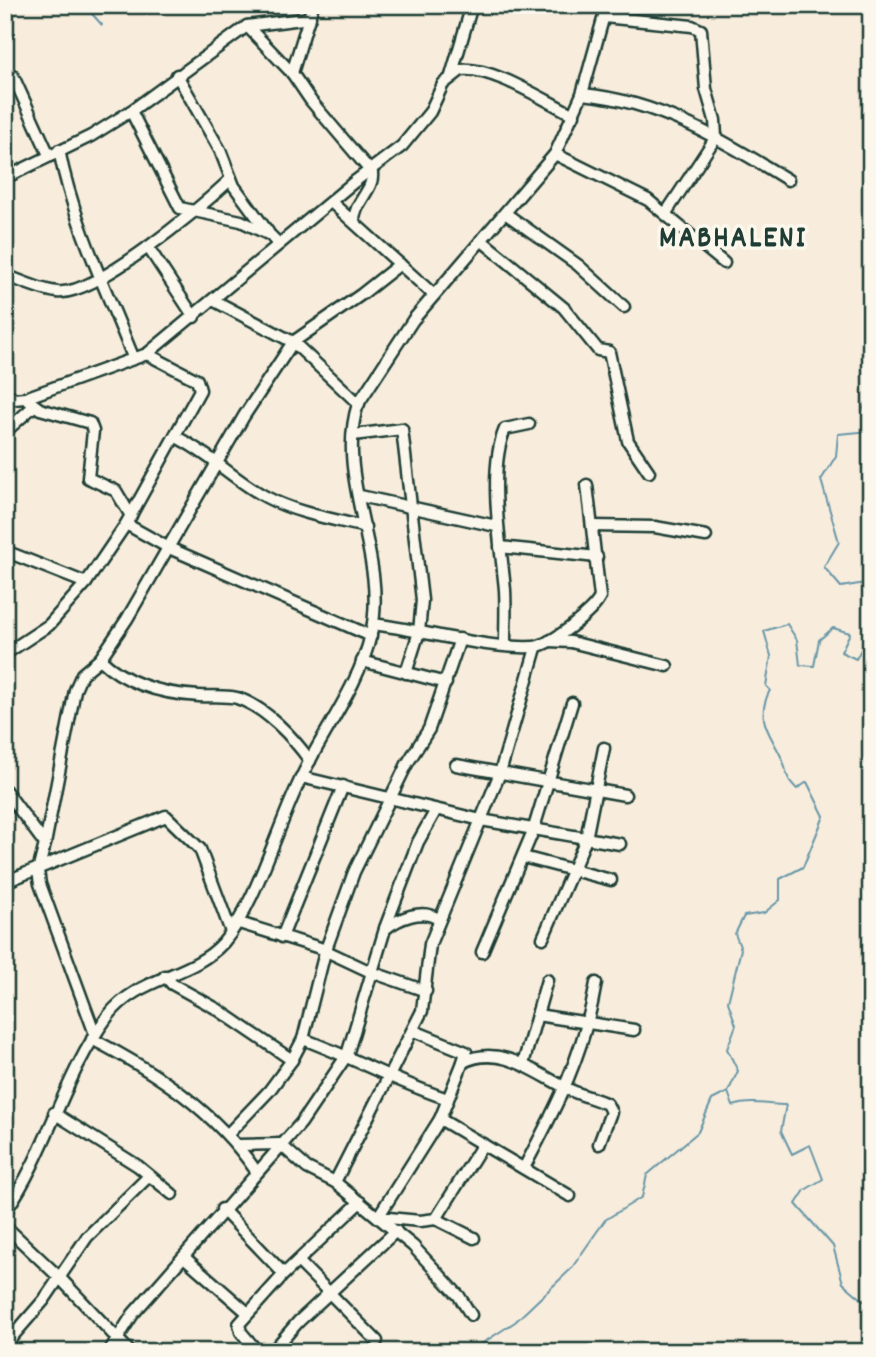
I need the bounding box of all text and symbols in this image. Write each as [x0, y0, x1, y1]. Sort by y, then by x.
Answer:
district label: MABHALENI [659, 219, 807, 262]

